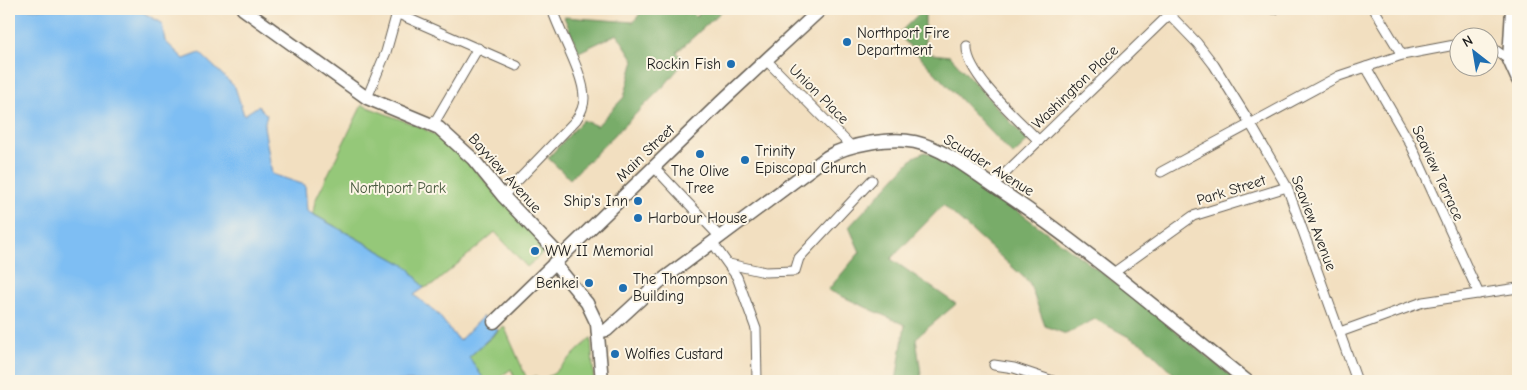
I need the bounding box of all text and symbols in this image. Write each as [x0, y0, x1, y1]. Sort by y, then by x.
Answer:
place label: Northport Fire Department [857, 24, 950, 59]
north arrow [1450, 28, 1500, 78]
text: N [1459, 32, 1476, 51]
marker: Northport Fire Department [841, 36, 853, 48]
street label: Washington Place [1028, 41, 1122, 133]
place label: Rockin Fish [647, 55, 721, 73]
marker: Rockin Fish [725, 58, 737, 70]
street label: Union Place [785, 60, 853, 128]
street label: Main Street [612, 120, 679, 185]
street label: Seaview Terrace [1408, 123, 1468, 224]
street label: Bayview Avenue [465, 130, 546, 217]
street label: Scudder Avenue [940, 130, 1038, 200]
place label: Trinity Episcopal Church [755, 142, 866, 177]
marker: The Olive Tree [694, 148, 706, 160]
marker: Trinity Episcopal Church [739, 154, 751, 166]
place label: The Olive Tree [671, 162, 730, 197]
street label: Park Street [1194, 171, 1268, 209]
street label: Seaview Avenue [1288, 173, 1341, 274]
park label: Northport Park [350, 179, 447, 197]
place label: Ship's Inn [564, 192, 628, 210]
marker: Ship's Inn [632, 195, 644, 207]
place label: Harbour House [648, 209, 748, 227]
marker: Harbour House [632, 212, 644, 224]
place label: WW II Memorial [545, 242, 654, 260]
marker: WW II Memorial [529, 245, 541, 257]
place label: The Thompson Building [633, 270, 728, 305]
place label: Benkei [536, 274, 579, 292]
marker: Benkei [583, 277, 595, 289]
marker: The Thompson Building [617, 282, 629, 294]
place label: Wolfies Custard [625, 345, 723, 363]
marker: Wolfies Custard [609, 348, 621, 360]

